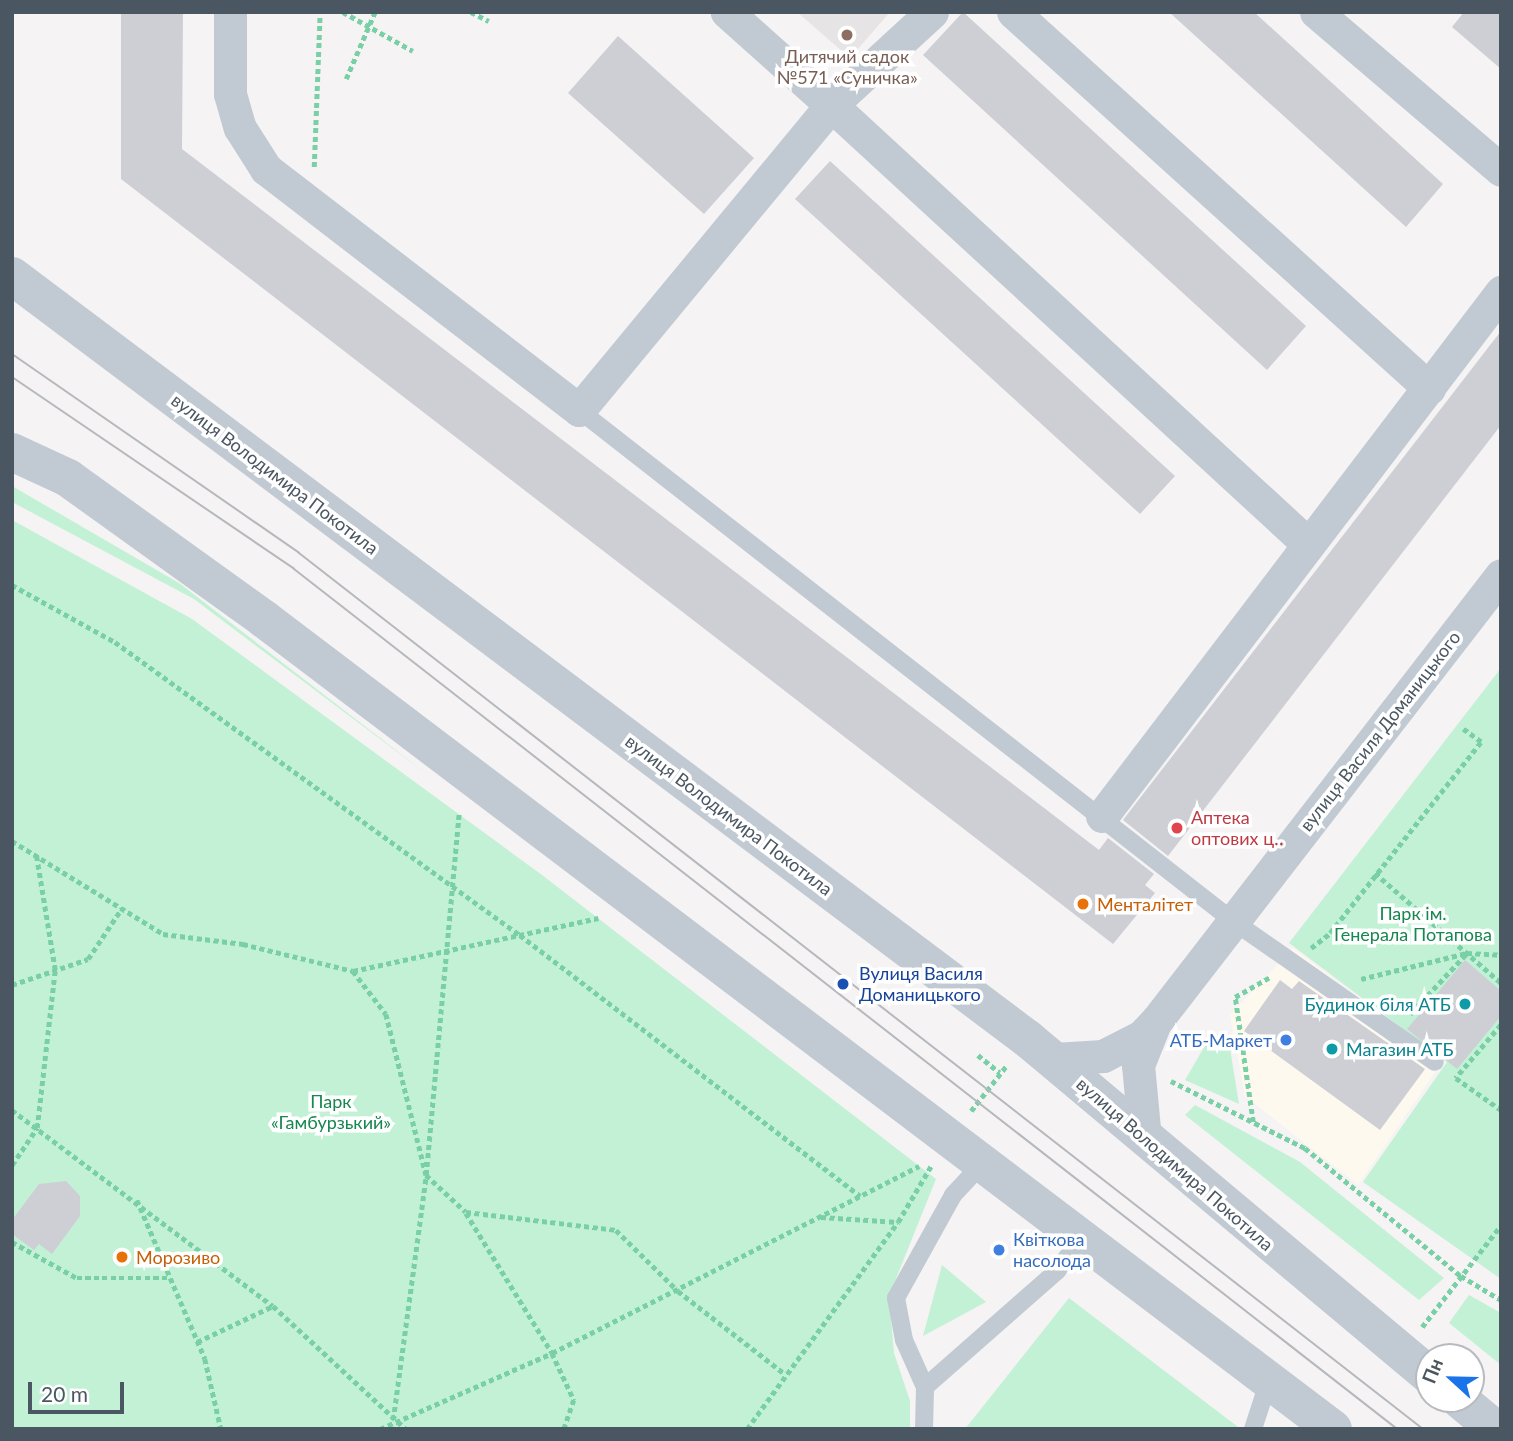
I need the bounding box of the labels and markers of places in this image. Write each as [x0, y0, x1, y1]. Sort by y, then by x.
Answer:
marker: Дитячий садок №571 «Суничка» [839, 27, 855, 43]
place label: Дитячий садок №571 «Суничка» [776, 46, 918, 88]
place label: Аптека оптових ц‥ [1191, 807, 1284, 850]
marker: Аптека оптових ц‥ [1169, 820, 1185, 836]
place label: Менталітет [1097, 893, 1193, 915]
marker: Менталітет [1075, 896, 1091, 912]
place label: Вулиця Василя Доманицького [859, 963, 983, 1006]
marker: Вулиця Василя Доманицького [833, 974, 853, 994]
place label: Будинок біля АТБ [1305, 993, 1451, 1015]
marker: Будинок біля АТБ [1457, 996, 1473, 1012]
place label: АТБ-Маркет [1170, 1029, 1272, 1051]
marker: АТБ-Маркет [1278, 1032, 1294, 1048]
place label: Магазин АТБ [1346, 1038, 1454, 1060]
marker: Магазин АТБ [1324, 1041, 1340, 1057]
place label: Квіткова насолода [1013, 1229, 1091, 1272]
marker: Квіткова насолода [991, 1242, 1007, 1258]
place label: Морозиво [136, 1246, 220, 1268]
marker: Морозиво [114, 1249, 130, 1265]

